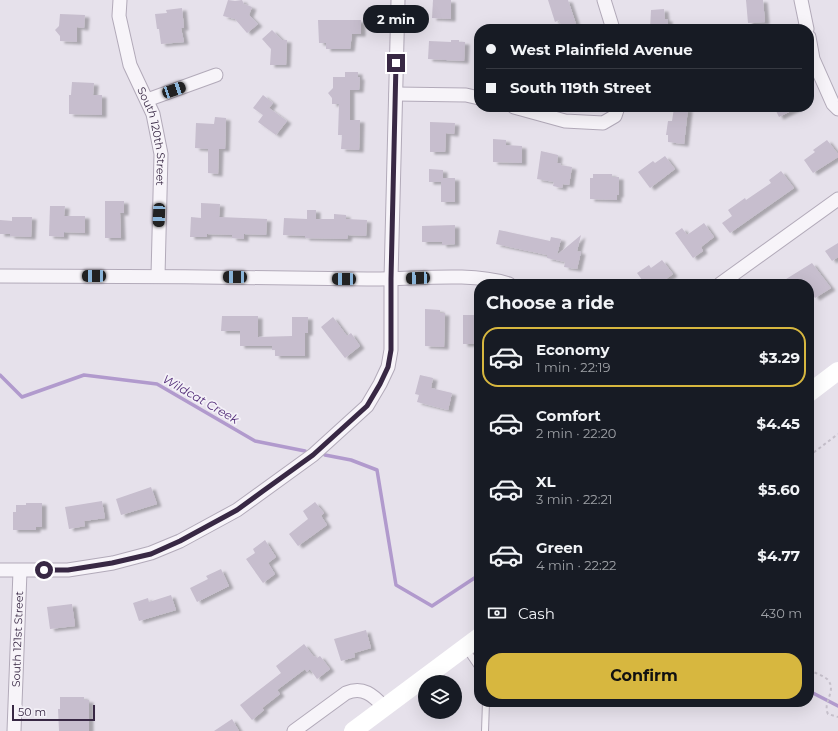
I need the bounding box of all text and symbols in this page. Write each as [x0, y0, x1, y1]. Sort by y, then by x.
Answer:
callout: 2 min [363, 5, 429, 33]
text: 2 min [377, 11, 415, 27]
text: West Plainfield Avenue [510, 40, 693, 59]
route end [387, 54, 405, 72]
text: South 119th Street [510, 78, 651, 97]
car [161, 80, 187, 100]
street label: South 120th Street [134, 85, 168, 186]
car [153, 203, 165, 227]
car [82, 270, 106, 282]
car [223, 271, 247, 283]
car [406, 272, 430, 284]
car [332, 273, 356, 285]
text: Choose a ride [486, 292, 614, 314]
icon: car [488, 339, 524, 375]
text: Economy [536, 340, 609, 359]
text: $3.29 [759, 348, 800, 367]
text: 1 min · 22:19 [536, 359, 610, 375]
water label: Wildcat Creek [160, 371, 242, 427]
icon: car [488, 405, 524, 441]
text: Comfort [536, 406, 601, 425]
text: $4.45 [756, 414, 800, 433]
text: 2 min · 22:20 [536, 425, 616, 441]
icon: car [488, 471, 524, 507]
text: XL [536, 472, 555, 491]
text: $5.60 [758, 480, 800, 499]
text: 3 min · 22:21 [536, 491, 613, 507]
icon: car [488, 537, 524, 573]
text: Green [536, 538, 583, 557]
text: $4.77 [757, 546, 800, 565]
text: 4 min · 22:22 [536, 557, 616, 573]
route start [35, 561, 53, 579]
street label: South 121st Street [9, 590, 26, 687]
icon: cash [486, 602, 508, 624]
text: Cash [518, 604, 555, 623]
text: 430 m [760, 605, 802, 621]
button: Confirm [486, 653, 802, 699]
map controls [418, 675, 462, 719]
button: layers [418, 675, 462, 719]
scale bar [12, 703, 95, 722]
text: 50 m [18, 705, 46, 719]

